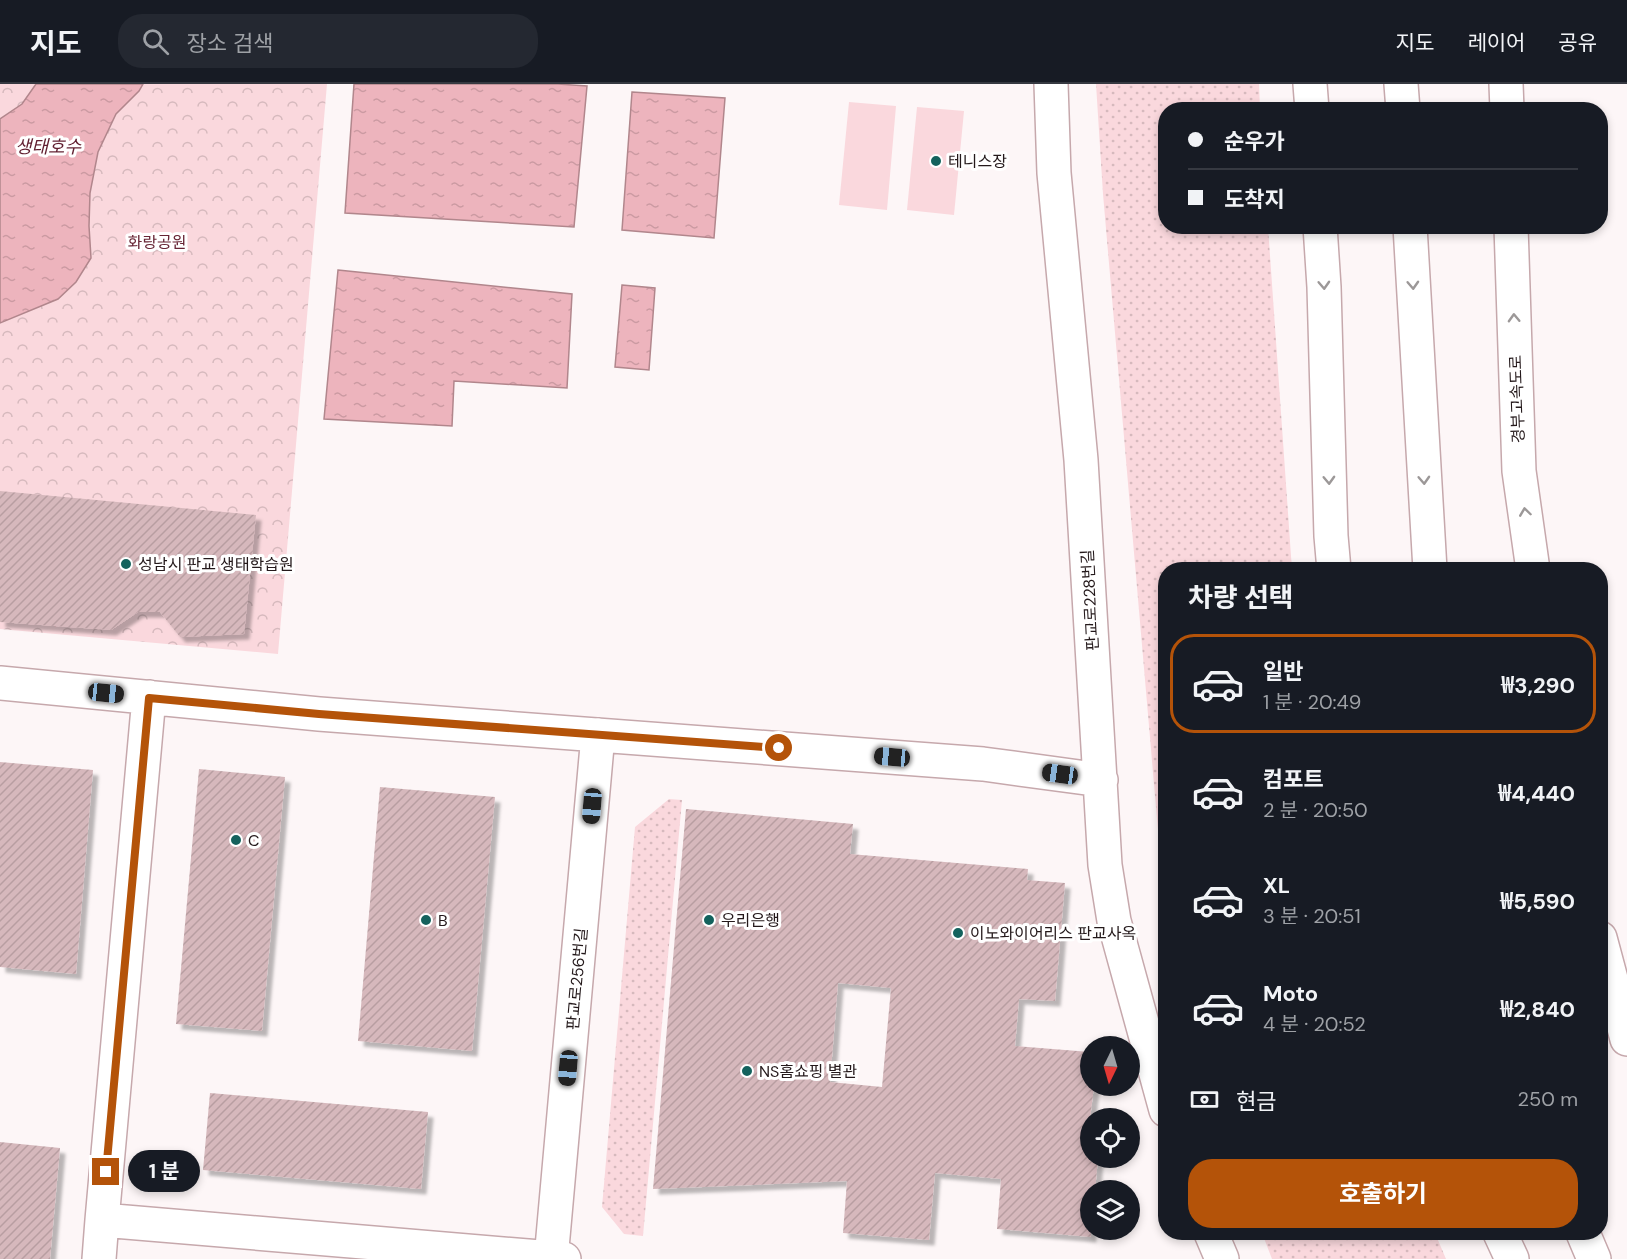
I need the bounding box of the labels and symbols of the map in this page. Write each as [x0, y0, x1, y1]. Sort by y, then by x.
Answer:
water label: 생태호수 [15, 135, 83, 159]
place label: 테니스장 [948, 151, 1007, 172]
marker: 테니스장 [929, 154, 943, 168]
park label: 화랑공원 [128, 232, 186, 253]
one-way arrow [1317, 280, 1330, 289]
one-way arrow [1407, 280, 1420, 289]
one-way arrow [1508, 313, 1520, 322]
street label: 경부고속도로 [1505, 354, 1529, 444]
one-way arrow [1323, 475, 1336, 484]
one-way arrow [1417, 475, 1430, 484]
one-way arrow [1519, 507, 1531, 517]
street label: 판교로228번길 [1077, 549, 1103, 651]
place label: 성남시 판교 생태학습원 [138, 554, 294, 575]
marker: 성남시 판교 생태학습원 [119, 557, 133, 571]
car [87, 682, 125, 704]
route start [765, 734, 792, 761]
car [873, 746, 911, 768]
car [1041, 763, 1079, 785]
car [581, 787, 603, 825]
place label: C [248, 830, 259, 851]
marker: C [229, 833, 243, 847]
place label: B [438, 910, 448, 931]
place label: 우리은행 [721, 910, 780, 931]
marker: B [419, 913, 433, 927]
marker: 우리은행 [702, 913, 716, 927]
place label: 이노와이어리스 판교사옥 [970, 923, 1136, 944]
marker: 이노와이어리스 판교사옥 [951, 926, 965, 940]
street label: 판교로256번길 [562, 927, 592, 1031]
north arrow [1080, 1036, 1140, 1096]
car [557, 1049, 579, 1087]
place label: NS홈쇼핑 별관 [759, 1061, 857, 1082]
marker: NS홈쇼핑 별관 [740, 1064, 754, 1078]
callout: 1 분 [127, 1151, 199, 1193]
route end [92, 1158, 119, 1185]

